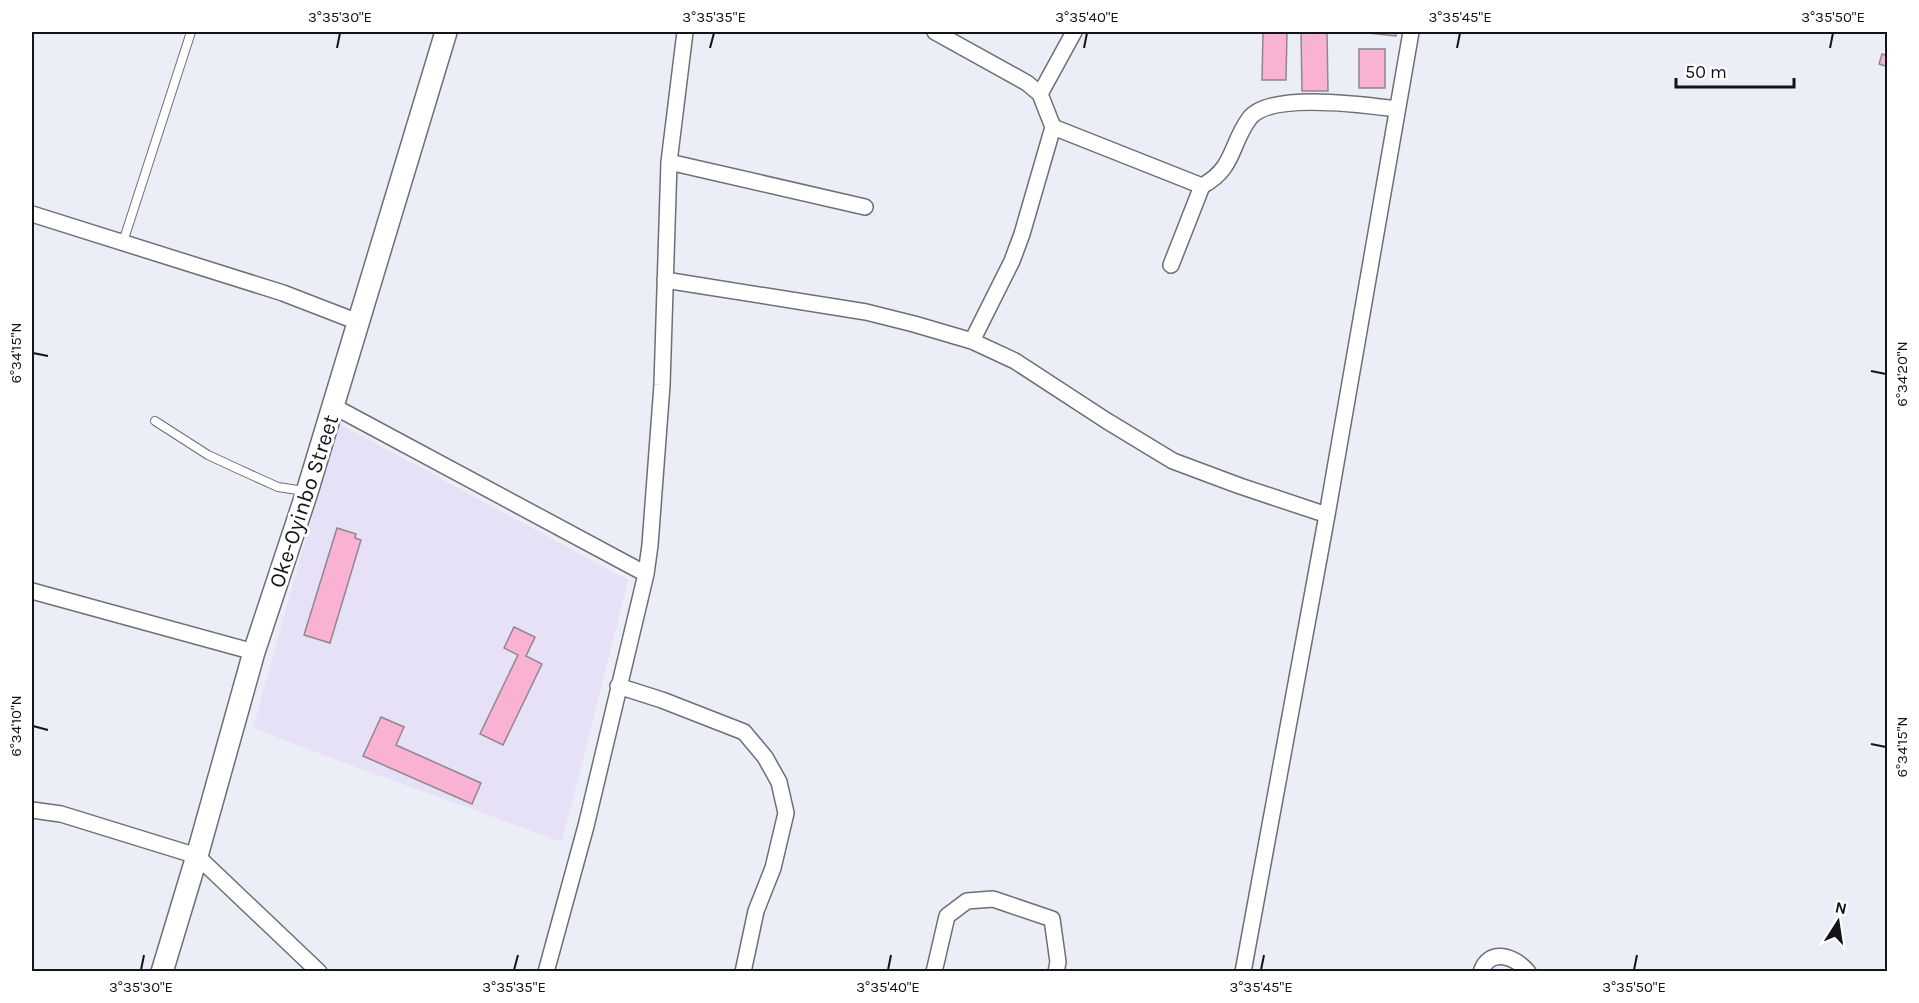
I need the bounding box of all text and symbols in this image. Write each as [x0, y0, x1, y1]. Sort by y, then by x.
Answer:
text: 3°35'30"E [308, 8, 372, 26]
text: 3°35'35"E [682, 8, 746, 26]
text: 3°35'40"E [1055, 8, 1119, 26]
text: 3°35'45"E [1428, 8, 1492, 26]
text: 3°35'50"E [1801, 8, 1865, 26]
scale bar [1676, 51, 1794, 89]
text: 50 m [1685, 61, 1727, 83]
text: 6°34'15"N [7, 322, 25, 384]
text: 6°34'20"N [1893, 341, 1911, 407]
street label: Oke-Oyinbo Street [264, 411, 344, 591]
text: 6°34'10"N [7, 695, 25, 757]
text: 6°34'15"N [1893, 716, 1911, 778]
north arrow [1808, 892, 1868, 952]
text: N [1833, 897, 1849, 918]
text: 3°35'30"E [109, 978, 173, 996]
text: 3°35'35"E [482, 978, 546, 996]
text: 3°35'40"E [856, 978, 920, 996]
text: 3°35'45"E [1229, 978, 1293, 996]
text: 3°35'50"E [1602, 978, 1666, 996]

